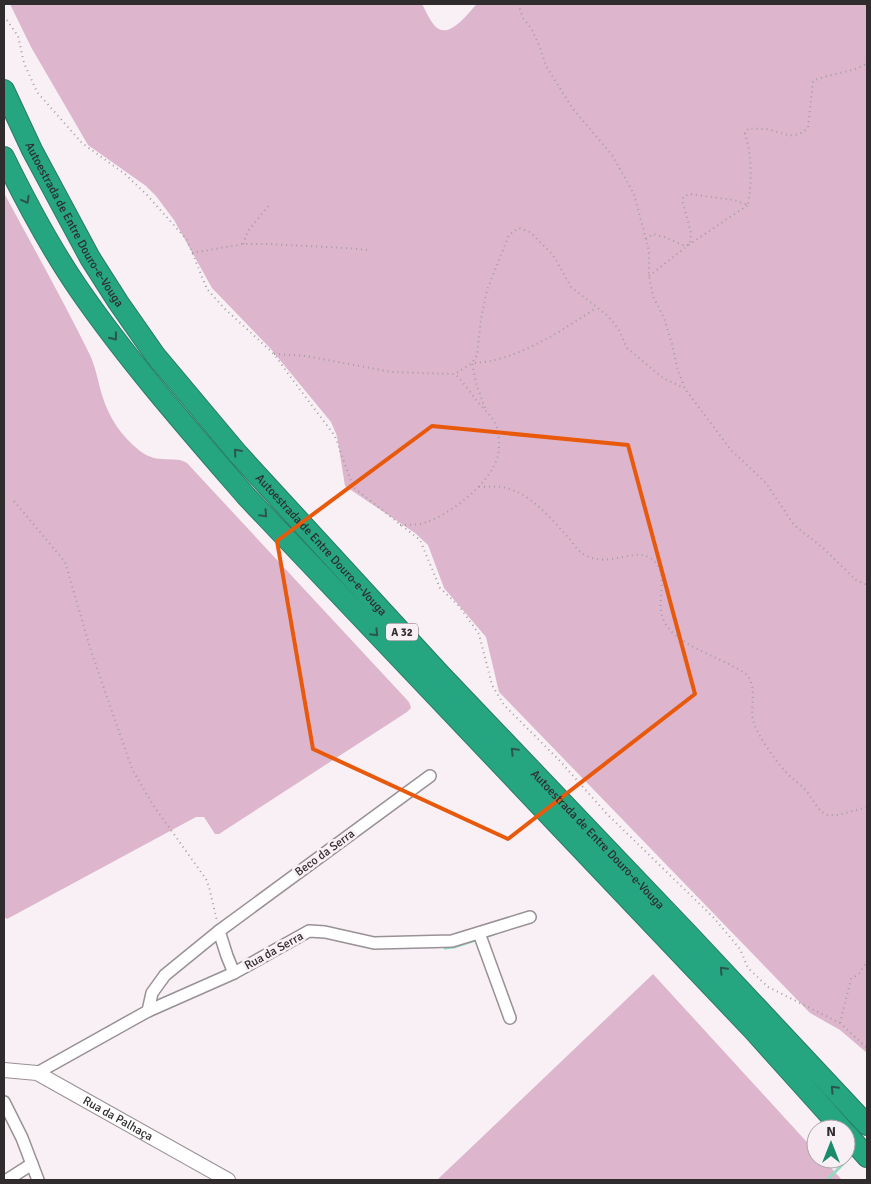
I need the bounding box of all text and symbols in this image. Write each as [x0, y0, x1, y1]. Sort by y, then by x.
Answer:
street label: Autoestrada de Entre Douro-e-Vouga [22, 140, 127, 310]
one-way arrow [20, 195, 30, 204]
one-way arrow [108, 331, 116, 340]
one-way arrow [234, 449, 243, 458]
street label: Autoestrada de Entre Douro-e-Vouga [253, 471, 390, 619]
one-way arrow [258, 509, 267, 518]
road number: A 32 [386, 624, 418, 640]
one-way arrow [369, 627, 378, 636]
one-way arrow [511, 748, 520, 757]
street label: Autoestrada de Entre Douro-e-Vouga [528, 766, 668, 912]
street label: Beco da Serra [292, 826, 358, 880]
street label: Rua da Serra [242, 929, 306, 973]
one-way arrow [720, 967, 729, 976]
one-way arrow [831, 1086, 840, 1095]
street label: Rua da Palhaça [80, 1093, 156, 1144]
north arrow [806, 1119, 856, 1169]
text: N [826, 1123, 836, 1140]

